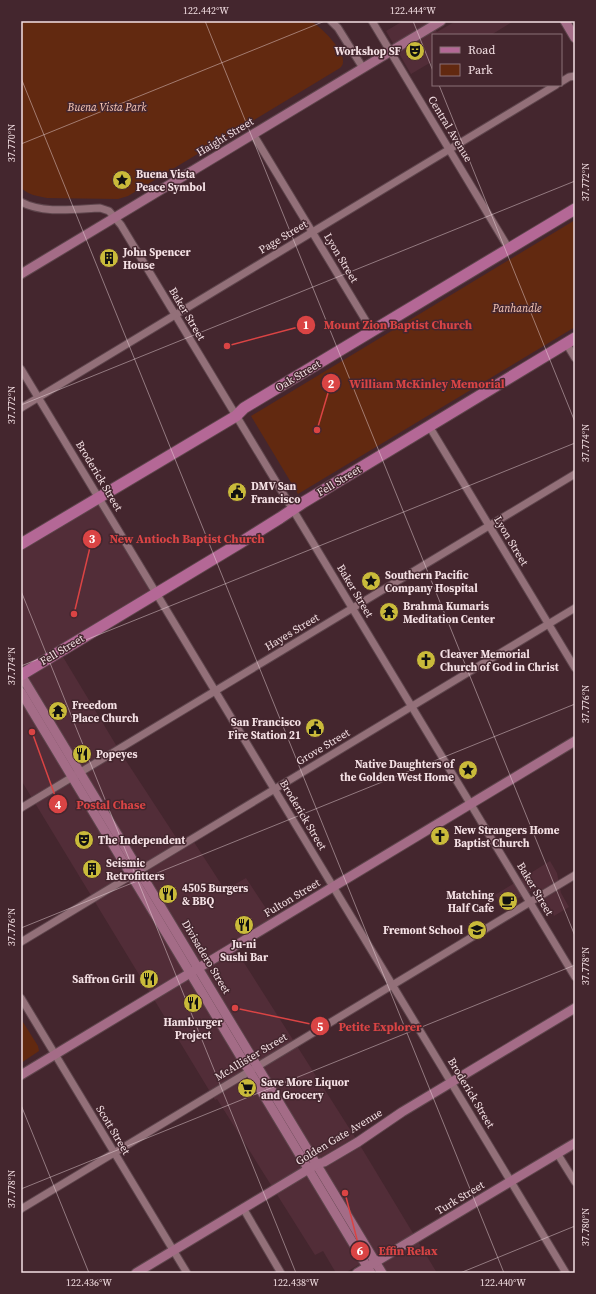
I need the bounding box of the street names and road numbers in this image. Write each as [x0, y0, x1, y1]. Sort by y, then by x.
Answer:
street label: Central Avenue [424, 93, 476, 165]
street label: Haight Street [194, 114, 257, 160]
street label: Page Street [256, 216, 310, 257]
street label: Lyon Street [320, 230, 362, 286]
street label: Baker Street [165, 285, 209, 344]
street label: Oak Street [273, 356, 324, 395]
street label: Broderick Street [72, 438, 126, 514]
street label: Fell Street [314, 462, 364, 500]
street label: Lyon Street [490, 513, 532, 569]
street label: Baker Street [333, 562, 377, 621]
street label: Hayes Street [262, 610, 322, 654]
street label: Fell Street [37, 631, 87, 669]
street label: Grove Street [293, 725, 353, 769]
street label: Broderick Street [276, 777, 330, 853]
street label: Baker Street [513, 860, 557, 919]
street label: Fulton Street [261, 875, 323, 921]
street label: Divisadero Street [178, 917, 234, 997]
street label: McAllister Street [212, 1029, 290, 1084]
street label: Broderick Street [444, 1055, 498, 1131]
street label: Scott Street [92, 1102, 134, 1158]
street label: Golden Gate Avenue [293, 1105, 386, 1169]
street label: Turk Street [433, 1177, 488, 1218]

